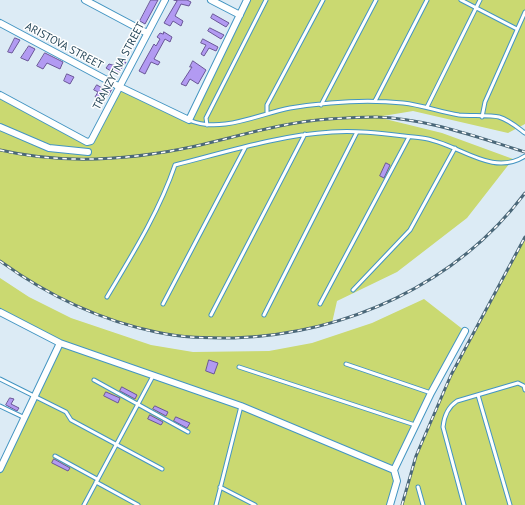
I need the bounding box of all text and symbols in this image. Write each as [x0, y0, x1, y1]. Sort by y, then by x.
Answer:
street label: ARISTOVA STREET [23, 20, 105, 72]
street label: TRANZYTNA STREET [90, 20, 148, 112]

